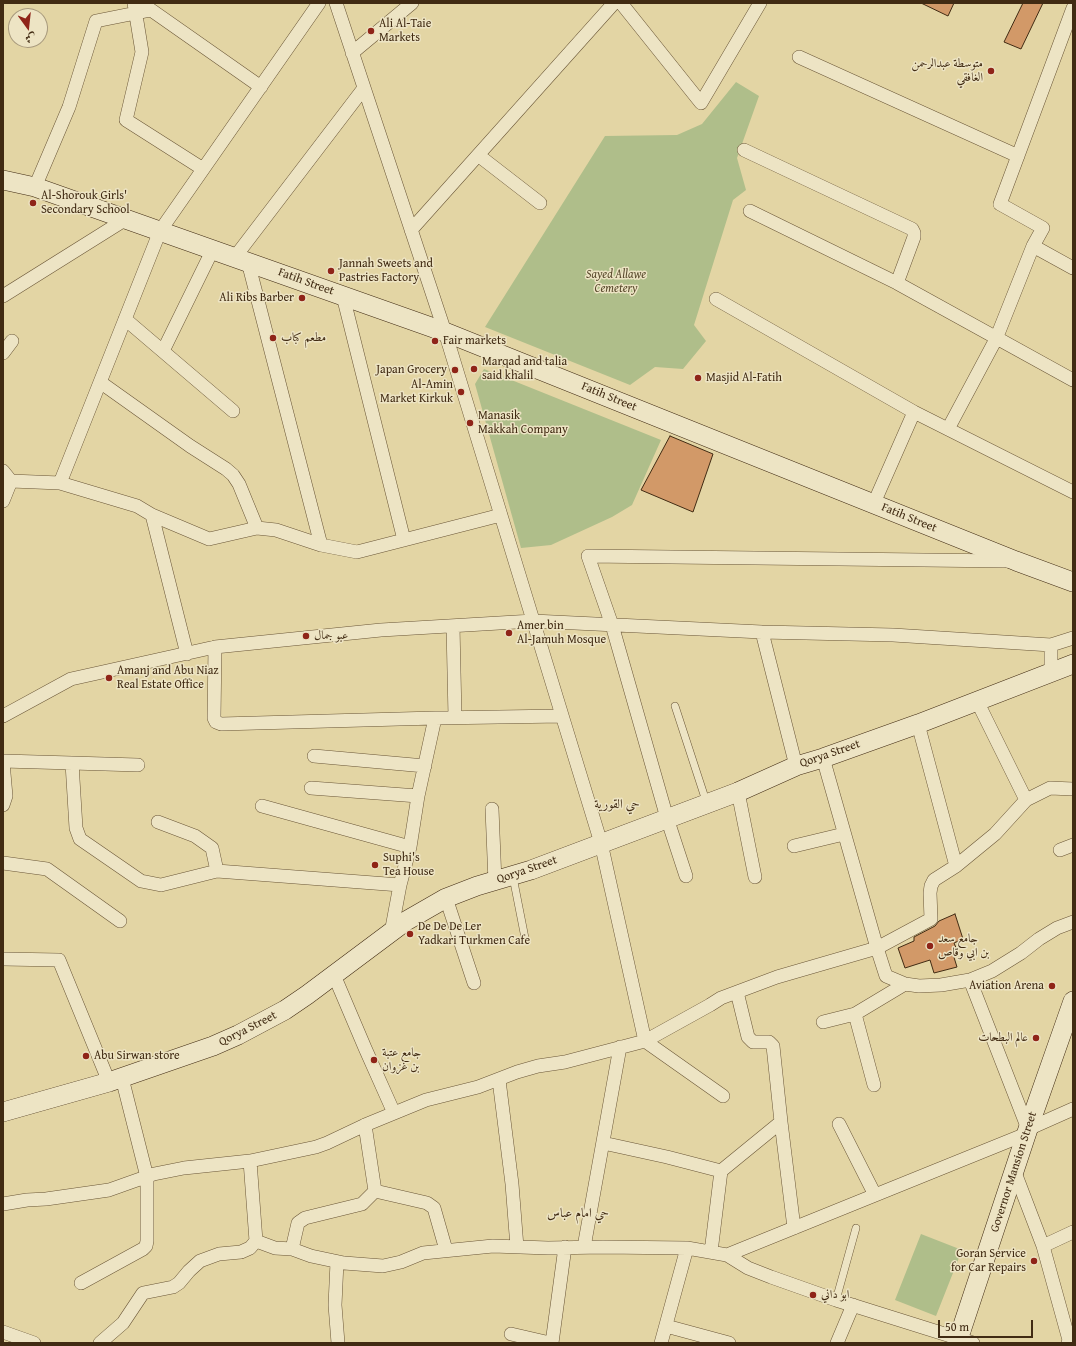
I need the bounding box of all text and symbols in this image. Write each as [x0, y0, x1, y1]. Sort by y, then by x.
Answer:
north arrow [8, 8, 48, 48]
place label: Ali Al-Taie Markets [379, 17, 431, 45]
marker: Ali Al-Taie Markets [366, 26, 376, 36]
text: ش [24, 29, 38, 48]
place label: متوسطة عبدالرحمن الغافقي [912, 57, 983, 85]
marker: متوسطة عبدالرحمن الغافقي [986, 66, 996, 76]
place label: Al-Shorouk Girls' Secondary School [41, 189, 130, 217]
marker: Al-Shorouk Girls' Secondary School [28, 198, 38, 208]
place label: Jannah Sweets and Pastries Factory [339, 257, 433, 285]
street label: Fatih Street [276, 265, 336, 299]
marker: Jannah Sweets and Pastries Factory [326, 266, 336, 276]
park label: Sayed Allawe Cemetery [586, 268, 646, 296]
place label: Ali Ribs Barber [219, 291, 294, 305]
marker: Ali Ribs Barber [297, 293, 307, 303]
place label: مطعم كباب [281, 331, 326, 345]
marker: مطعم كباب [268, 333, 278, 343]
place label: Fair markets [443, 334, 506, 348]
marker: Fair markets [430, 336, 440, 346]
place label: Marqad and talia said khalil [482, 355, 567, 383]
place label: Japan Grocery [376, 363, 447, 377]
marker: Marqad and talia said khalil [469, 364, 479, 374]
marker: Japan Grocery [450, 365, 460, 375]
place label: Masjid Al-Fatih [706, 371, 782, 385]
marker: Masjid Al-Fatih [693, 373, 703, 383]
place label: Al-Amin Market Kirkuk [380, 378, 453, 406]
street label: Fatih Street [579, 379, 639, 415]
marker: Al-Amin Market Kirkuk [456, 387, 466, 397]
place label: Manasik Makkah Company [478, 409, 568, 437]
marker: Manasik Makkah Company [465, 418, 475, 428]
street label: Fatih Street [879, 500, 939, 536]
place label: Amer bin Al-Jamuh Mosque [517, 619, 606, 647]
marker: Amer bin Al-Jamuh Mosque [504, 628, 514, 638]
place label: عبو جمال [314, 629, 348, 643]
marker: عبو جمال [301, 631, 311, 641]
place label: Amanj and Abu Niaz Real Estate Office [117, 664, 219, 692]
marker: Amanj and Abu Niaz Real Estate Office [104, 673, 114, 683]
street label: Qorya Street [798, 737, 862, 771]
district label: حي القورية [594, 797, 640, 813]
place label: Suphi's Tea House [383, 851, 434, 879]
street label: Qorya Street [495, 853, 559, 887]
marker: Suphi's Tea House [370, 860, 380, 870]
place label: De De De Ler Yadkari Turkmen Cafe [418, 920, 530, 948]
marker: De De De Ler Yadkari Turkmen Cafe [405, 929, 415, 939]
place label: جامع سعد بن ابي وقاص [938, 932, 989, 960]
marker: جامع سعد بن ابي وقاص [925, 941, 935, 951]
place label: Aviation Arena [969, 979, 1044, 993]
marker: Aviation Arena [1047, 981, 1057, 991]
street label: Qorya Street [217, 1008, 279, 1050]
place label: عالم البطحات [978, 1031, 1028, 1045]
marker: عالم البطحات [1031, 1033, 1041, 1043]
place label: جامع عتبة بن غزوان [382, 1046, 421, 1074]
place label: Abu Sirwan store [94, 1049, 180, 1063]
marker: Abu Sirwan store [81, 1051, 91, 1061]
marker: جامع عتبة بن غزوان [369, 1055, 379, 1065]
street label: Governor Mansion Street [988, 1110, 1040, 1234]
district label: حي امام عباس [547, 1206, 609, 1222]
place label: Goran Service for Car Repairs [951, 1247, 1026, 1275]
marker: Goran Service for Car Repairs [1029, 1256, 1039, 1266]
place label: ابو داني [821, 1288, 849, 1302]
marker: ابو داني [808, 1290, 818, 1300]
scale bar [940, 1312, 1035, 1338]
text: 50 m [945, 1318, 969, 1335]

